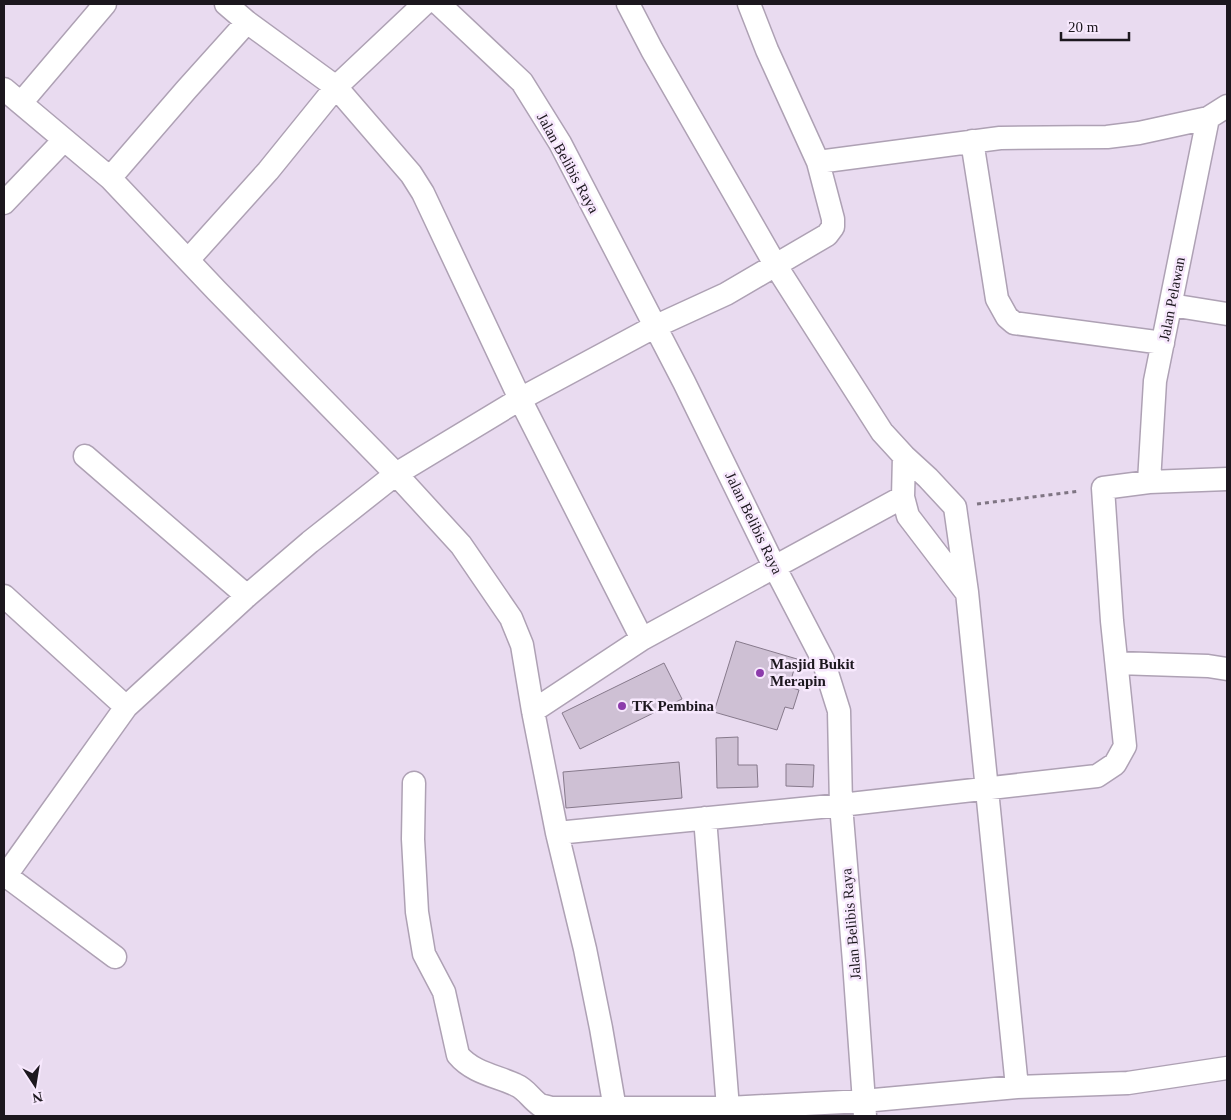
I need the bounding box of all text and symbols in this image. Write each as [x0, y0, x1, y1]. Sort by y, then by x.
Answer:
scale bar [1061, 10, 1128, 42]
text: 20 m [1068, 19, 1099, 35]
street label: Jalan Belibis Raya [534, 110, 602, 216]
street label: Jalan Pelawan [1156, 255, 1188, 342]
street label: Jalan Belibis Raya [722, 469, 786, 577]
place label: Masjid Bukit Merapin [770, 656, 855, 689]
marker: Masjid Bukit Merapin [754, 667, 766, 679]
place label: TK Pembina [632, 698, 715, 714]
marker: TK Pembina [616, 700, 628, 712]
street label: Jalan Belibis Raya [838, 867, 864, 980]
north arrow [10, 1060, 60, 1110]
text: N [31, 1089, 44, 1106]

